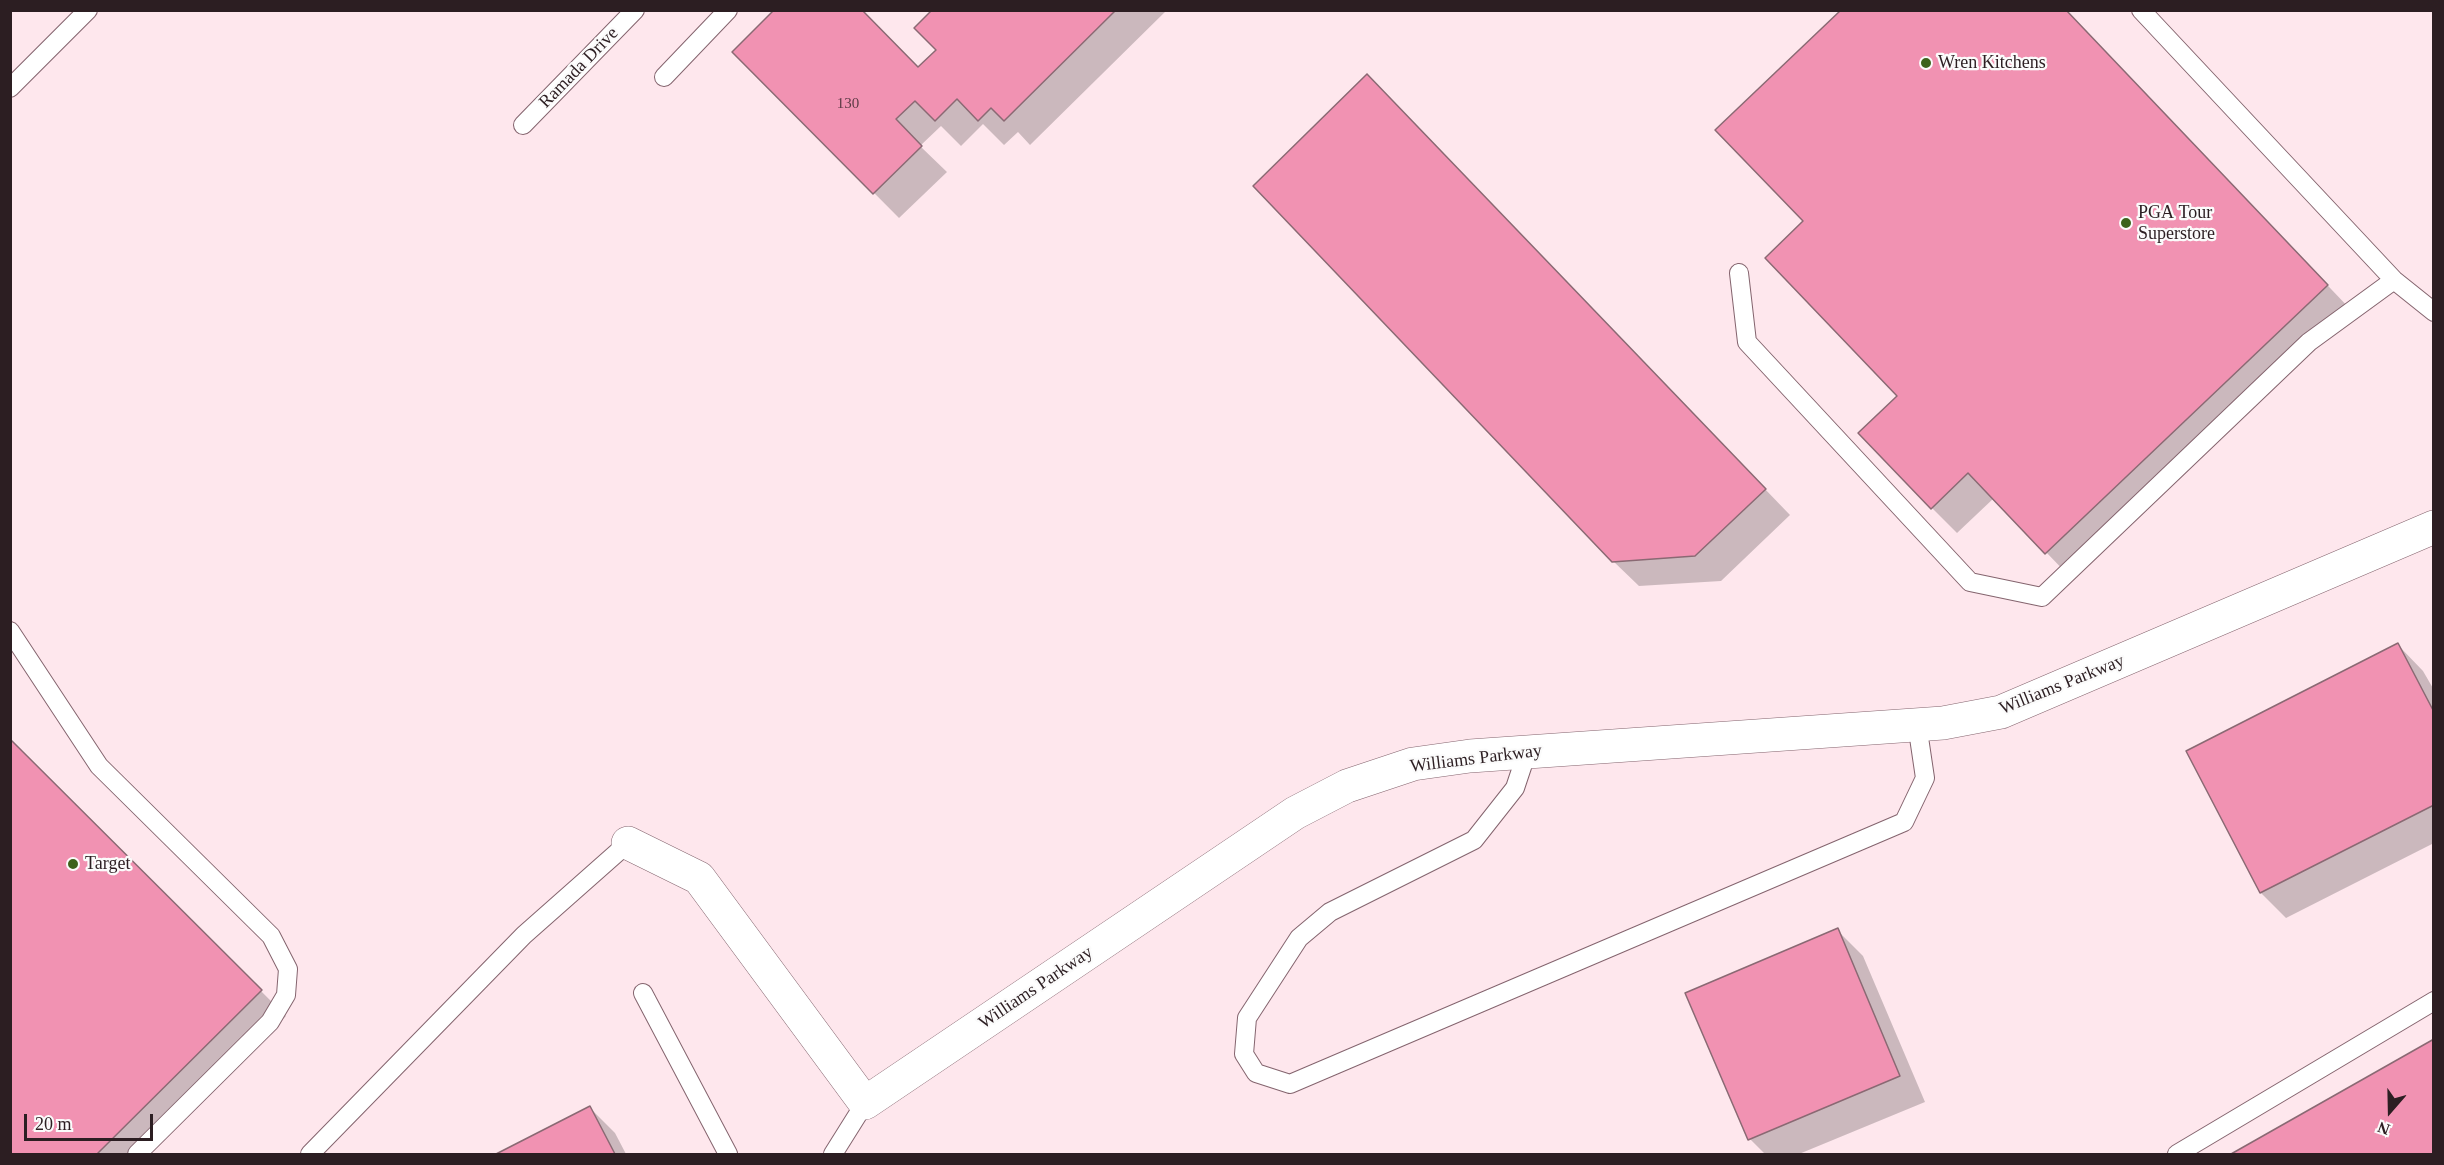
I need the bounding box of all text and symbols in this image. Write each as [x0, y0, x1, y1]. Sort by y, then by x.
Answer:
street label: Ramada Drive [535, 23, 623, 113]
place label: Wren Kitchens [1938, 52, 2046, 74]
marker: Wren Kitchens [1919, 56, 1933, 70]
house number: 130 [837, 95, 859, 113]
place label: PGA Tour Superstore [2138, 202, 2215, 244]
marker: PGA Tour Superstore [2119, 216, 2133, 230]
street label: Williams Parkway [1996, 650, 2128, 720]
street label: Williams Parkway [1409, 740, 1543, 778]
place label: Target [85, 853, 130, 875]
marker: Target [66, 857, 80, 871]
street label: Williams Parkway [975, 942, 1097, 1034]
north arrow [2360, 1081, 2420, 1141]
scale bar [27, 1102, 156, 1140]
text: 20 m [35, 1114, 72, 1134]
text: N [2375, 1118, 2392, 1138]

